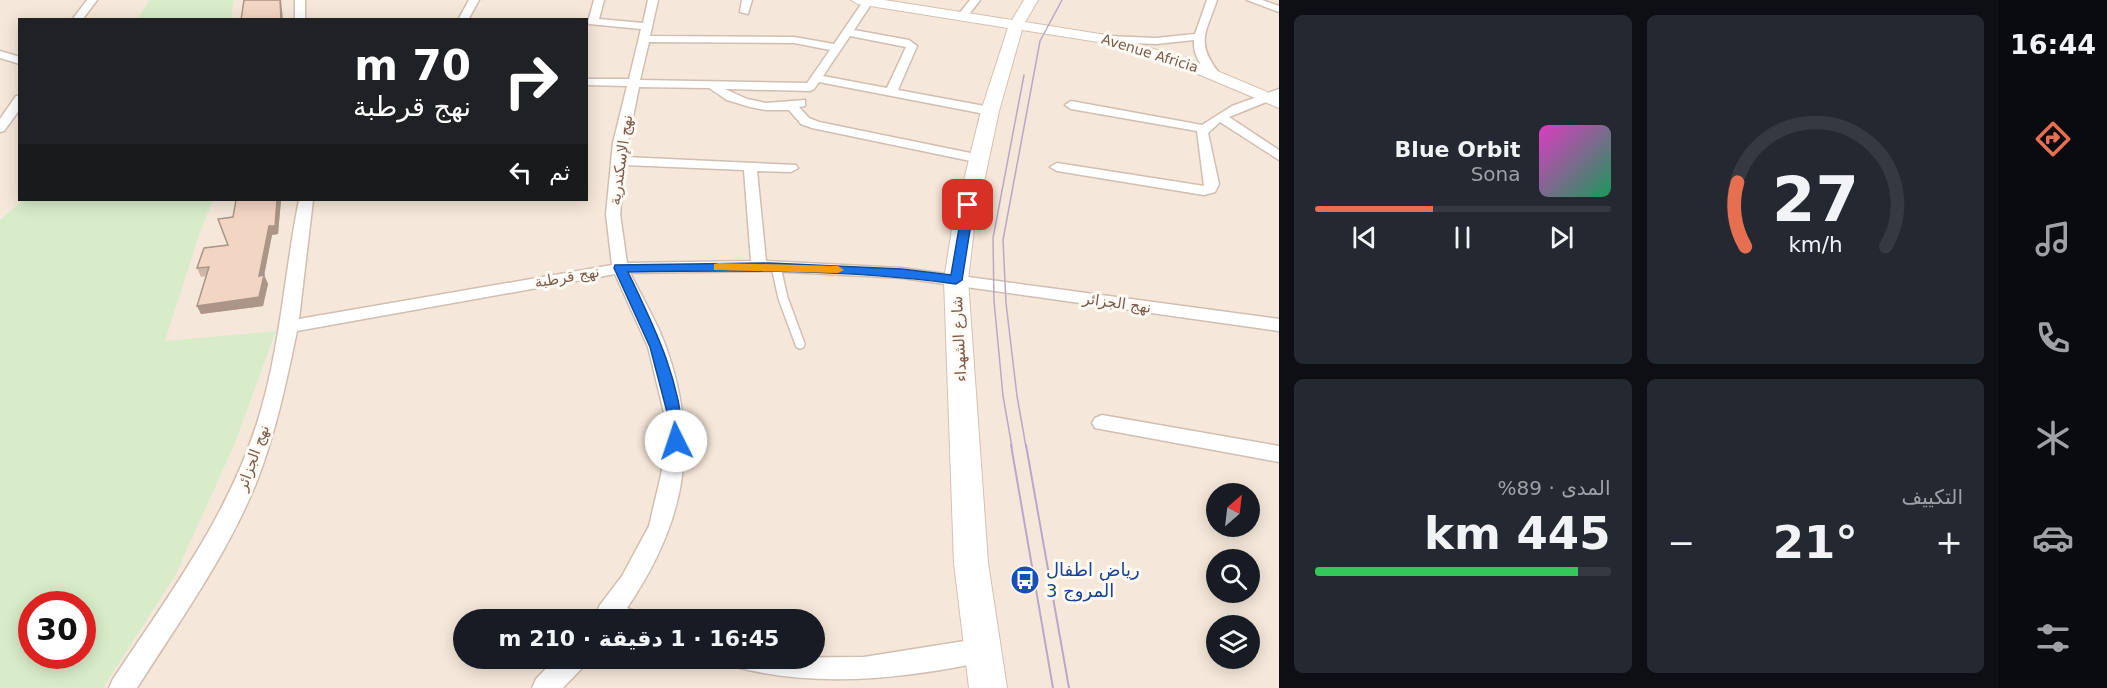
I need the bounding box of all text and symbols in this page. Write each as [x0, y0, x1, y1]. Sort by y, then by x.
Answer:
text: 16:44 [2010, 29, 2096, 60]
street label: Avenue Africia [1100, 31, 1200, 75]
text: 70 m [354, 41, 471, 90]
icon: right [492, 42, 570, 120]
text: نهج قرطبة [353, 91, 471, 122]
street label: نهج الإسكندرية [606, 114, 636, 206]
icon: directions [2032, 118, 2074, 160]
text: Blue Orbit [1395, 137, 1521, 162]
icon: left [504, 156, 537, 189]
text: ثم [549, 160, 570, 185]
text: Sona [1471, 162, 1521, 186]
text: 27 [1772, 163, 1859, 236]
pin [942, 179, 993, 230]
icon: arrive [951, 188, 984, 221]
icon: music [2032, 218, 2074, 260]
icon: previous [1348, 221, 1381, 254]
icon: pause [1446, 221, 1479, 254]
icon: next [1545, 221, 1578, 254]
text: km/h [1788, 232, 1842, 257]
street label: نهج قرطبة [533, 262, 601, 292]
street label: نهج الجزائر [1081, 289, 1152, 317]
street label: شارع الشهداء [948, 295, 970, 383]
icon: phone [2032, 317, 2074, 359]
position arrow [644, 409, 708, 473]
icon: climate [2032, 417, 2074, 459]
street label: نهج الجزائر [232, 423, 273, 494]
text: المدى · 89% [1498, 476, 1611, 500]
north arrow [1206, 483, 1260, 537]
map controls [1206, 483, 1260, 669]
text: التكييف [1901, 485, 1963, 509]
text: 445 km [1424, 507, 1611, 560]
text: 21° [1773, 516, 1858, 569]
icon: car [2032, 517, 2074, 559]
text: − [1668, 523, 1695, 562]
text: + [1935, 523, 1963, 562]
button: search [1206, 549, 1260, 603]
place label: رياض اطفال المروج 3 [1046, 559, 1140, 602]
bus stop icon: رياض اطفال المروج 3 [1009, 564, 1041, 596]
speed limit sign: 30 [18, 591, 96, 669]
button: layers [1206, 615, 1260, 669]
icon: filters [2032, 617, 2074, 659]
text: 16:45 · 1 دقيقة · 210 m [499, 626, 779, 651]

